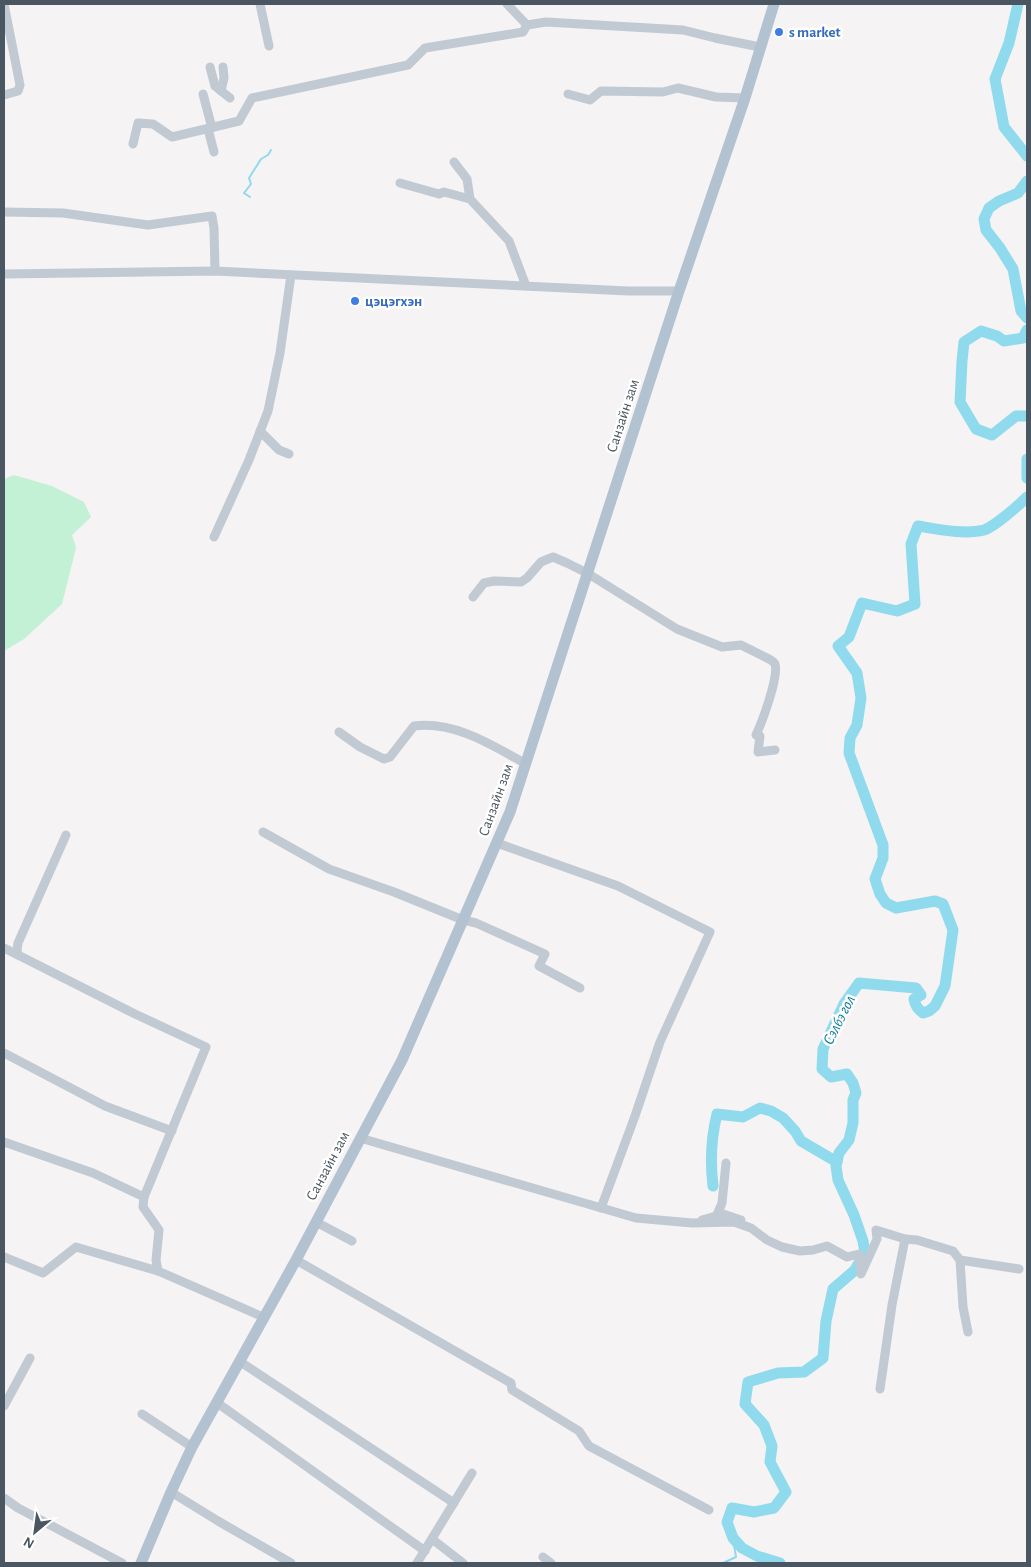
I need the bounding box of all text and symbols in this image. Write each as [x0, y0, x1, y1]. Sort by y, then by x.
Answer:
place label: s market [789, 25, 841, 40]
marker: s market [773, 26, 785, 38]
place label: цэцэгхэн [365, 294, 422, 309]
marker: цэцэгхэн [349, 295, 361, 307]
street label: Санзайн зам [604, 378, 642, 454]
street label: Санзайн зам [476, 762, 516, 838]
water label: Сэлбэ гол [820, 993, 858, 1047]
street label: Санзайн зам [304, 1129, 352, 1203]
north arrow [10, 1507, 60, 1557]
text: N [22, 1534, 37, 1551]

